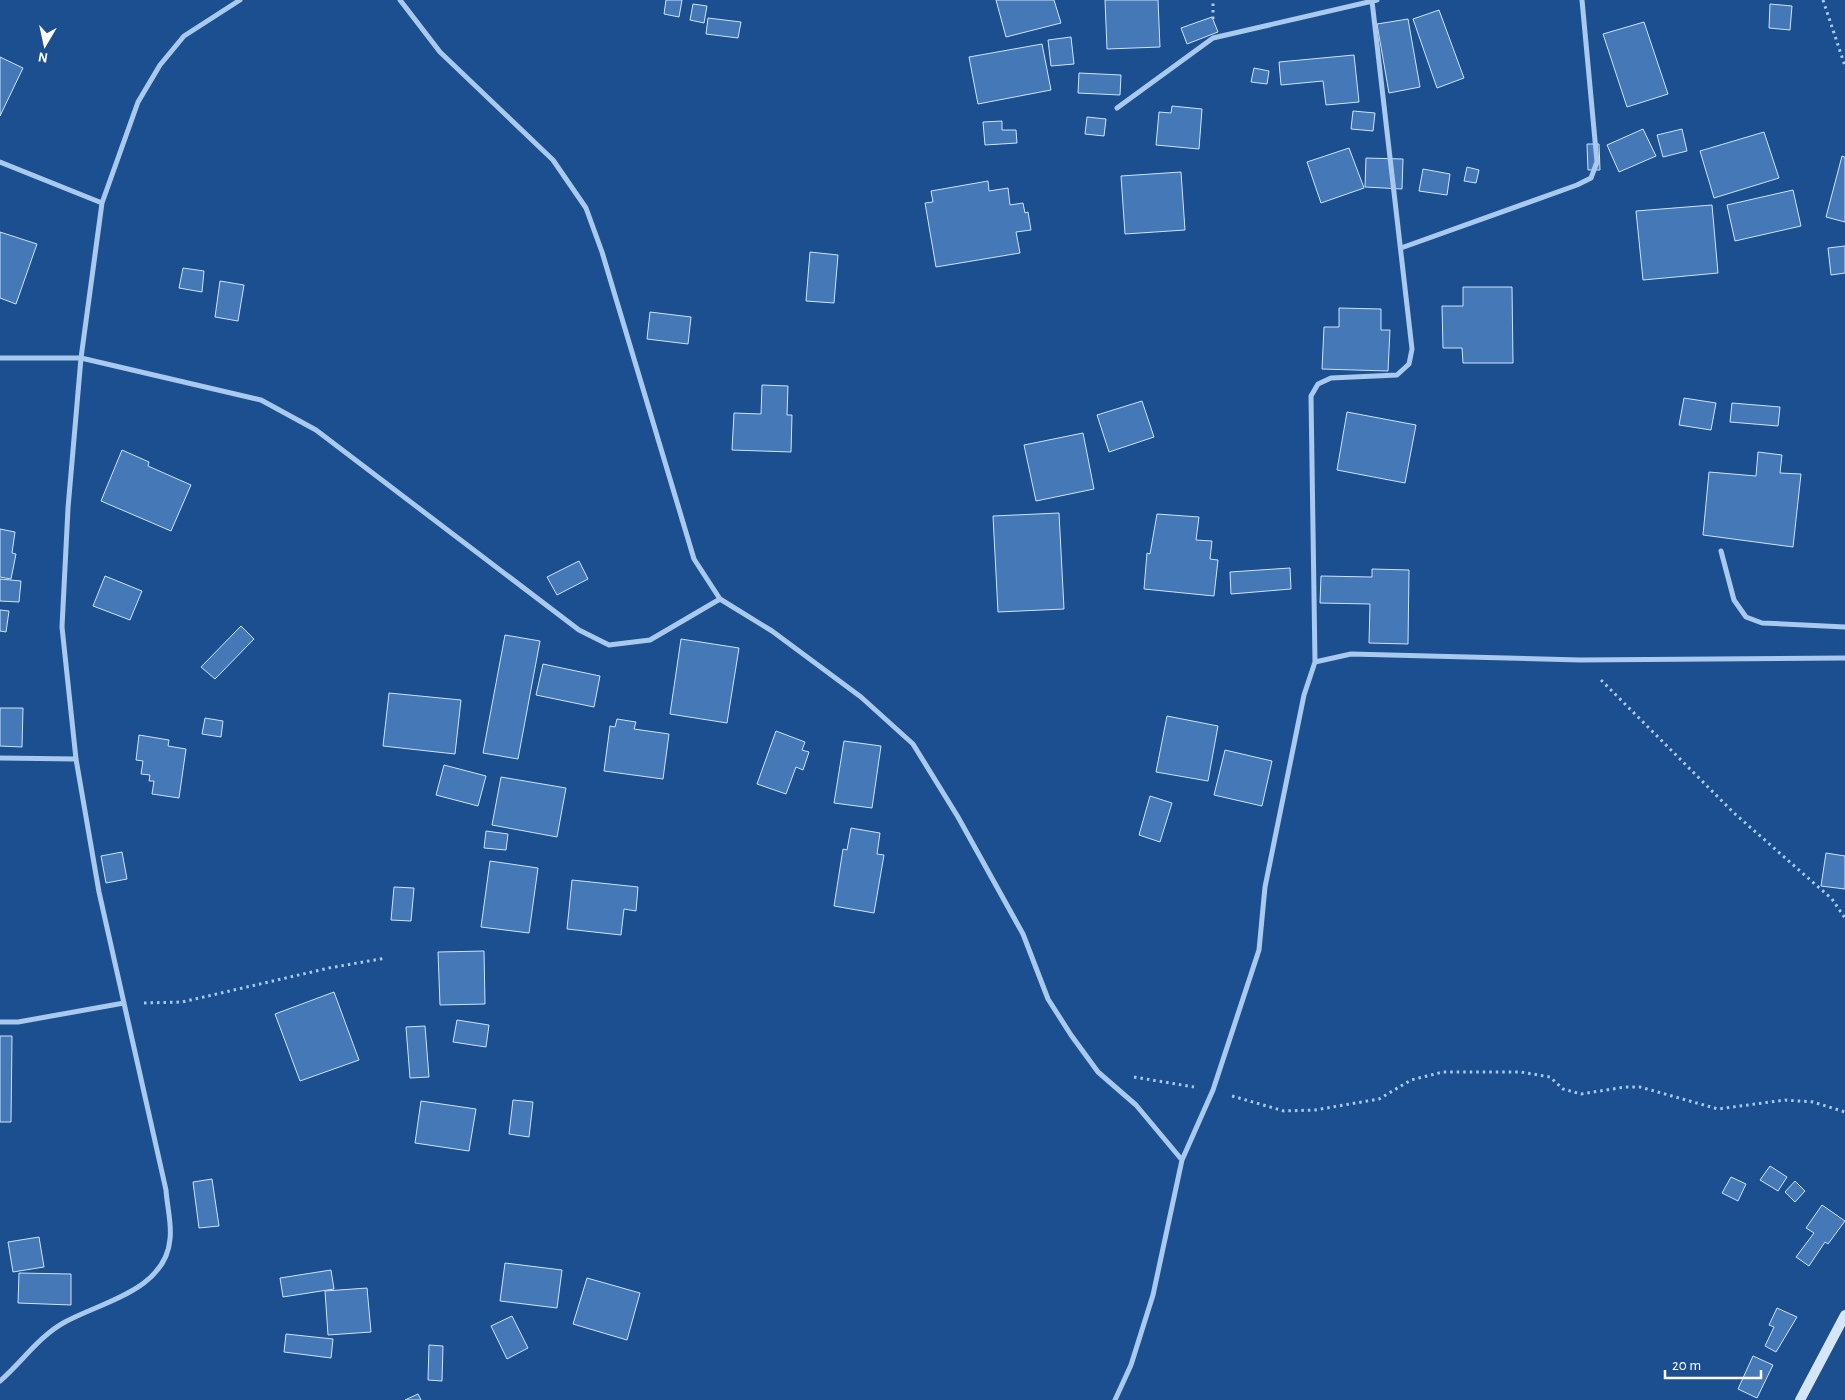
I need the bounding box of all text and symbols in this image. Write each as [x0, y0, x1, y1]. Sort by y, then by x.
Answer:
north arrow [20, 20, 70, 70]
text: N [37, 49, 49, 65]
scale bar [1665, 1348, 1761, 1380]
text: 20 m [1672, 1358, 1701, 1373]

